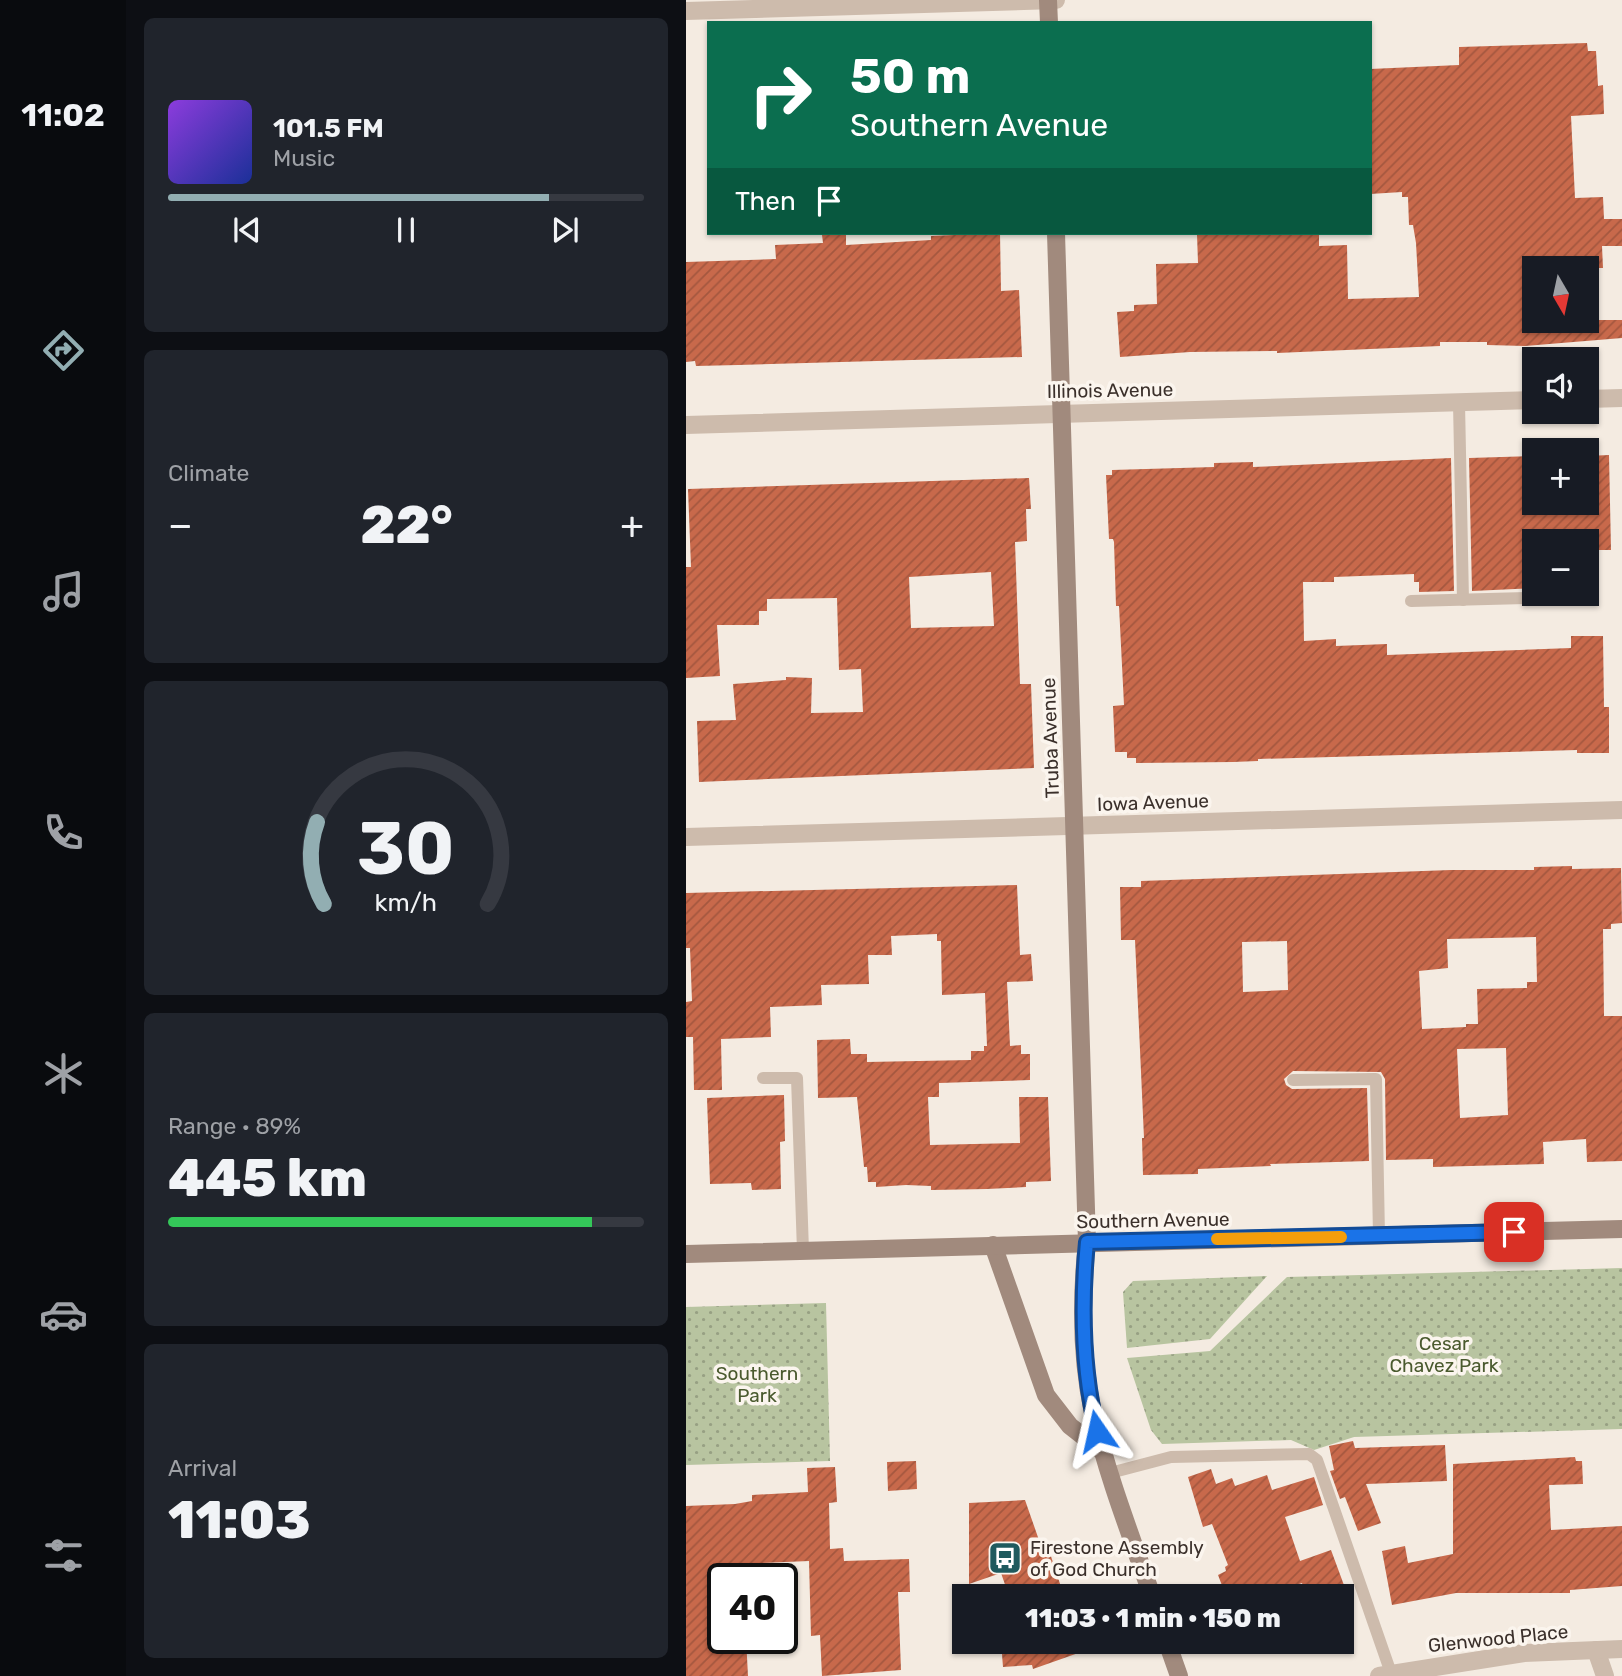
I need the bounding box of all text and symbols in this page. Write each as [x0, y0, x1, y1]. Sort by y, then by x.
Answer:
text: 50 m [850, 47, 970, 105]
icon: right [735, 49, 826, 140]
text: 11:02 [21, 96, 105, 134]
text: Southern Avenue [850, 106, 1108, 144]
text: 101.5 FM [273, 113, 384, 144]
text: Music [273, 144, 335, 172]
icon: arrive [810, 182, 848, 220]
text: Then [735, 186, 796, 217]
icon: previous [228, 211, 266, 249]
icon: pause [387, 211, 425, 249]
icon: next [546, 211, 584, 249]
north arrow [1522, 256, 1600, 332]
map controls [1522, 256, 1599, 606]
icon: directions [39, 326, 88, 375]
button: sound [1522, 347, 1599, 424]
street label: Illinois Avenue [1047, 378, 1173, 403]
button: + [1522, 438, 1599, 515]
text: Climate [168, 459, 249, 487]
text: 22° [360, 494, 453, 556]
text: − [168, 502, 193, 548]
text: + [620, 502, 644, 548]
button: − [1522, 529, 1599, 606]
icon: music [39, 567, 88, 616]
street label: Truba Avenue [1037, 677, 1064, 799]
street label: Iowa Avenue [1097, 789, 1209, 816]
text: 30 [357, 806, 455, 892]
icon: phone [39, 808, 88, 857]
text: km/h [375, 888, 437, 917]
icon: climate [39, 1049, 88, 1098]
text: Range · 89% [168, 1112, 301, 1140]
text: 445 km [168, 1147, 367, 1209]
pin [1484, 1202, 1544, 1262]
street label: Southern Avenue [1076, 1208, 1230, 1233]
icon: arrive [1495, 1213, 1533, 1251]
icon: car [39, 1290, 88, 1339]
park label: Cesar Chavez Park [1389, 1332, 1499, 1377]
park label: Southern Park [716, 1362, 798, 1407]
position arrow [1060, 1394, 1134, 1468]
text: Arrival [168, 1454, 237, 1482]
text: 11:03 [168, 1489, 311, 1551]
icon: filters [39, 1531, 88, 1580]
place label: Firestone Assembly of God Church [1030, 1536, 1204, 1581]
bus stop icon: Firestone Assembly of God Church [986, 1539, 1024, 1577]
speed limit sign: 40 [707, 1563, 798, 1654]
text: 11:03 · 1 min · 150 m [1025, 1603, 1281, 1634]
street label: Glenwood Place [1427, 1620, 1569, 1657]

